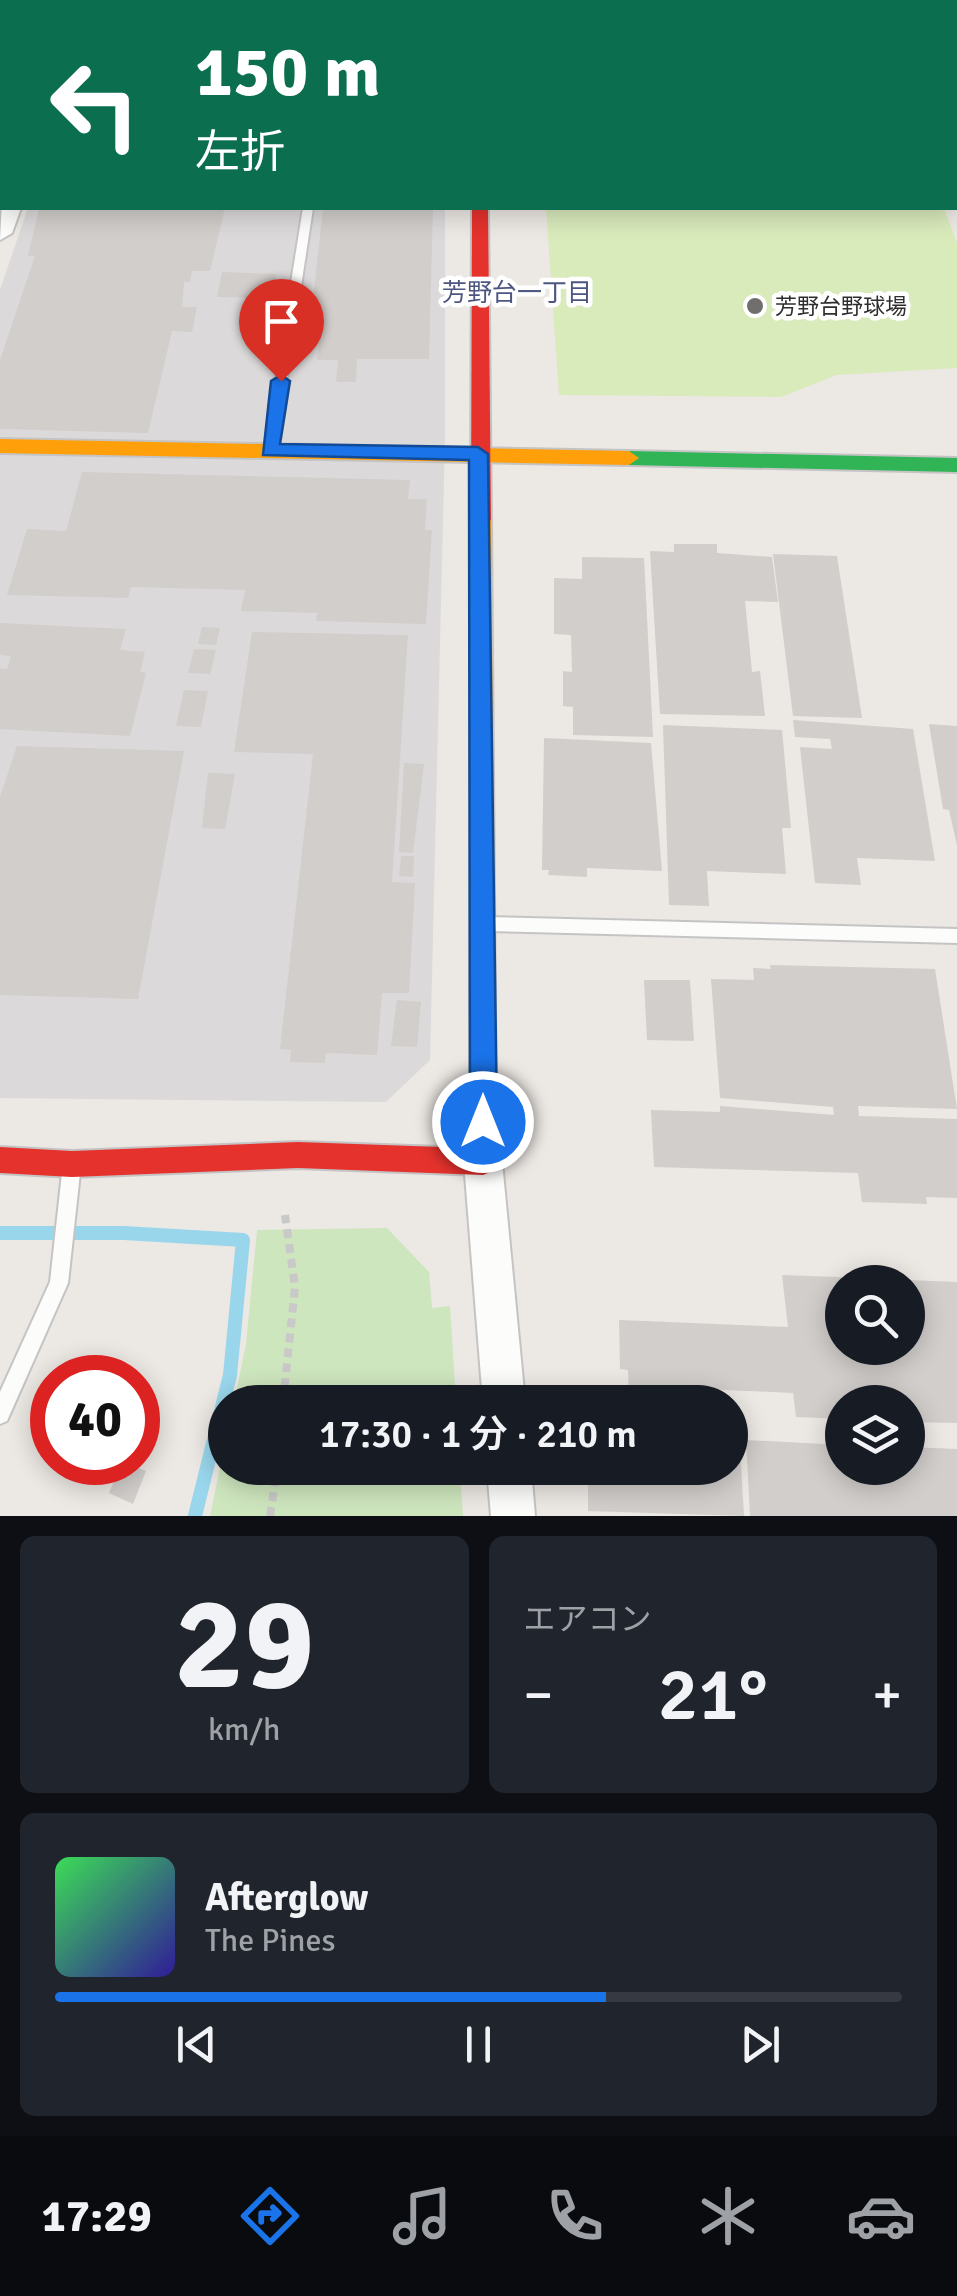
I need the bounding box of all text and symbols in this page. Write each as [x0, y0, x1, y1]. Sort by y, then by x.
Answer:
text: 150 m [195, 29, 380, 115]
icon: left [30, 40, 160, 170]
text: 左折 [195, 125, 285, 180]
district label: 芳野台一丁目 [442, 277, 592, 308]
pin [239, 279, 324, 382]
place label: 芳野台野球場 [775, 293, 907, 320]
icon: arrive [254, 294, 309, 349]
marker: 芳野台野球場 [744, 295, 766, 317]
position arrow [431, 1070, 535, 1174]
map controls [825, 1265, 925, 1485]
button: search [825, 1265, 925, 1365]
speed limit sign: 40 [30, 1355, 160, 1485]
button: layers [825, 1385, 925, 1485]
text: 17:30 · 1 分 · 210 m [319, 1411, 637, 1458]
text: 29 [174, 1565, 314, 1725]
text: エアコン [524, 1600, 652, 1639]
text: 21° [658, 1648, 768, 1741]
text: − [524, 1661, 553, 1729]
text: + [872, 1661, 902, 1729]
text: km/h [208, 1710, 280, 1749]
text: Afterglow [205, 1874, 368, 1921]
text: The Pines [205, 1921, 336, 1960]
icon: previous [169, 2017, 224, 2072]
icon: pause [451, 2017, 506, 2072]
icon: next [733, 2017, 788, 2072]
icon: directions [235, 2181, 305, 2251]
icon: music [387, 2181, 457, 2251]
icon: phone [540, 2181, 610, 2251]
icon: climate [693, 2181, 763, 2251]
icon: car [846, 2181, 916, 2251]
text: 17:29 [41, 2189, 152, 2244]

